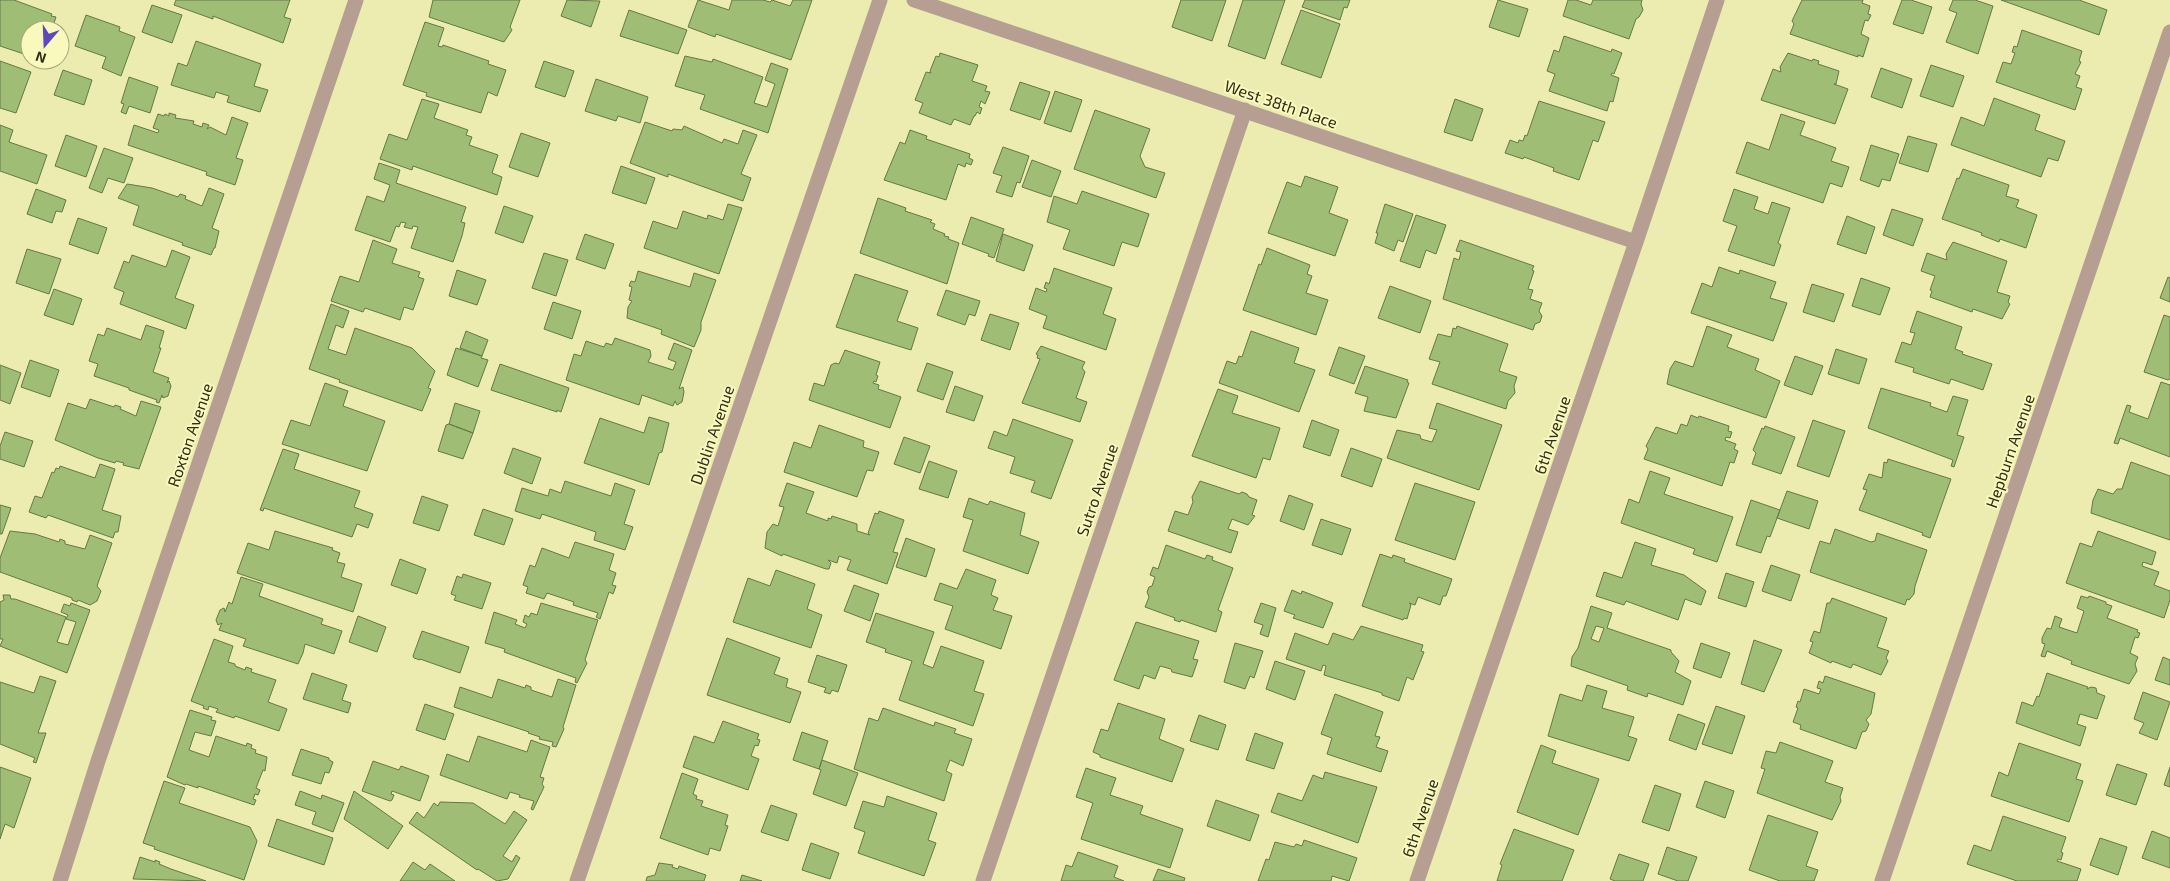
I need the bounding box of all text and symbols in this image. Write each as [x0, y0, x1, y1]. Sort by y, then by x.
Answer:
north arrow [20, 20, 70, 70]
text: N [33, 48, 48, 67]
street label: West 38th Place [1222, 75, 1340, 132]
street label: Roxton Avenue [163, 380, 216, 489]
street label: Dublin Avenue [686, 383, 737, 487]
street label: Hepburn Avenue [1981, 391, 2038, 510]
street label: 6th Avenue [1529, 393, 1574, 476]
street label: Sutro Avenue [1072, 441, 1121, 538]
street label: 6th Avenue [1397, 776, 1442, 859]

